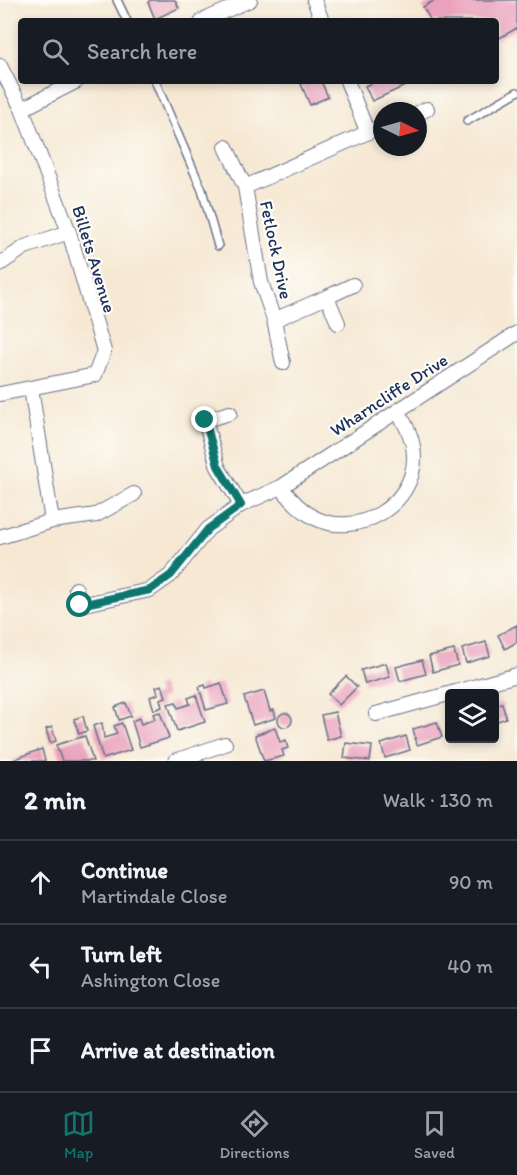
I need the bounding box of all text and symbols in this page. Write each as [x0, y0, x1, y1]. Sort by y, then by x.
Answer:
search box [18, 18, 499, 84]
icon: search [39, 35, 72, 68]
text: Search here [87, 38, 197, 65]
north arrow [373, 102, 427, 156]
street label: Fetlock Drive [255, 199, 297, 301]
street label: Billets Avenue [67, 203, 121, 315]
street label: Wharncliffe Drive [326, 349, 452, 441]
route end [191, 406, 217, 432]
route start [66, 591, 92, 617]
map controls [445, 689, 499, 743]
button: layers [445, 689, 499, 743]
text: 2 min [24, 784, 86, 816]
text: Walk · 130 m [383, 788, 493, 812]
text: Continue [81, 857, 168, 884]
icon: ahead [24, 866, 57, 899]
text: 90 m [449, 870, 493, 894]
text: Martindale Close [81, 884, 227, 908]
text: Turn left [81, 941, 162, 968]
icon: left [24, 950, 57, 983]
text: 40 m [447, 954, 493, 978]
text: Ashington Close [81, 968, 220, 992]
icon: arrive [24, 1034, 57, 1067]
text: Arrive at destination [81, 1037, 275, 1064]
tab: Map [62, 1107, 95, 1162]
tab: Directions [219, 1107, 290, 1162]
tab: Saved [414, 1107, 455, 1162]

